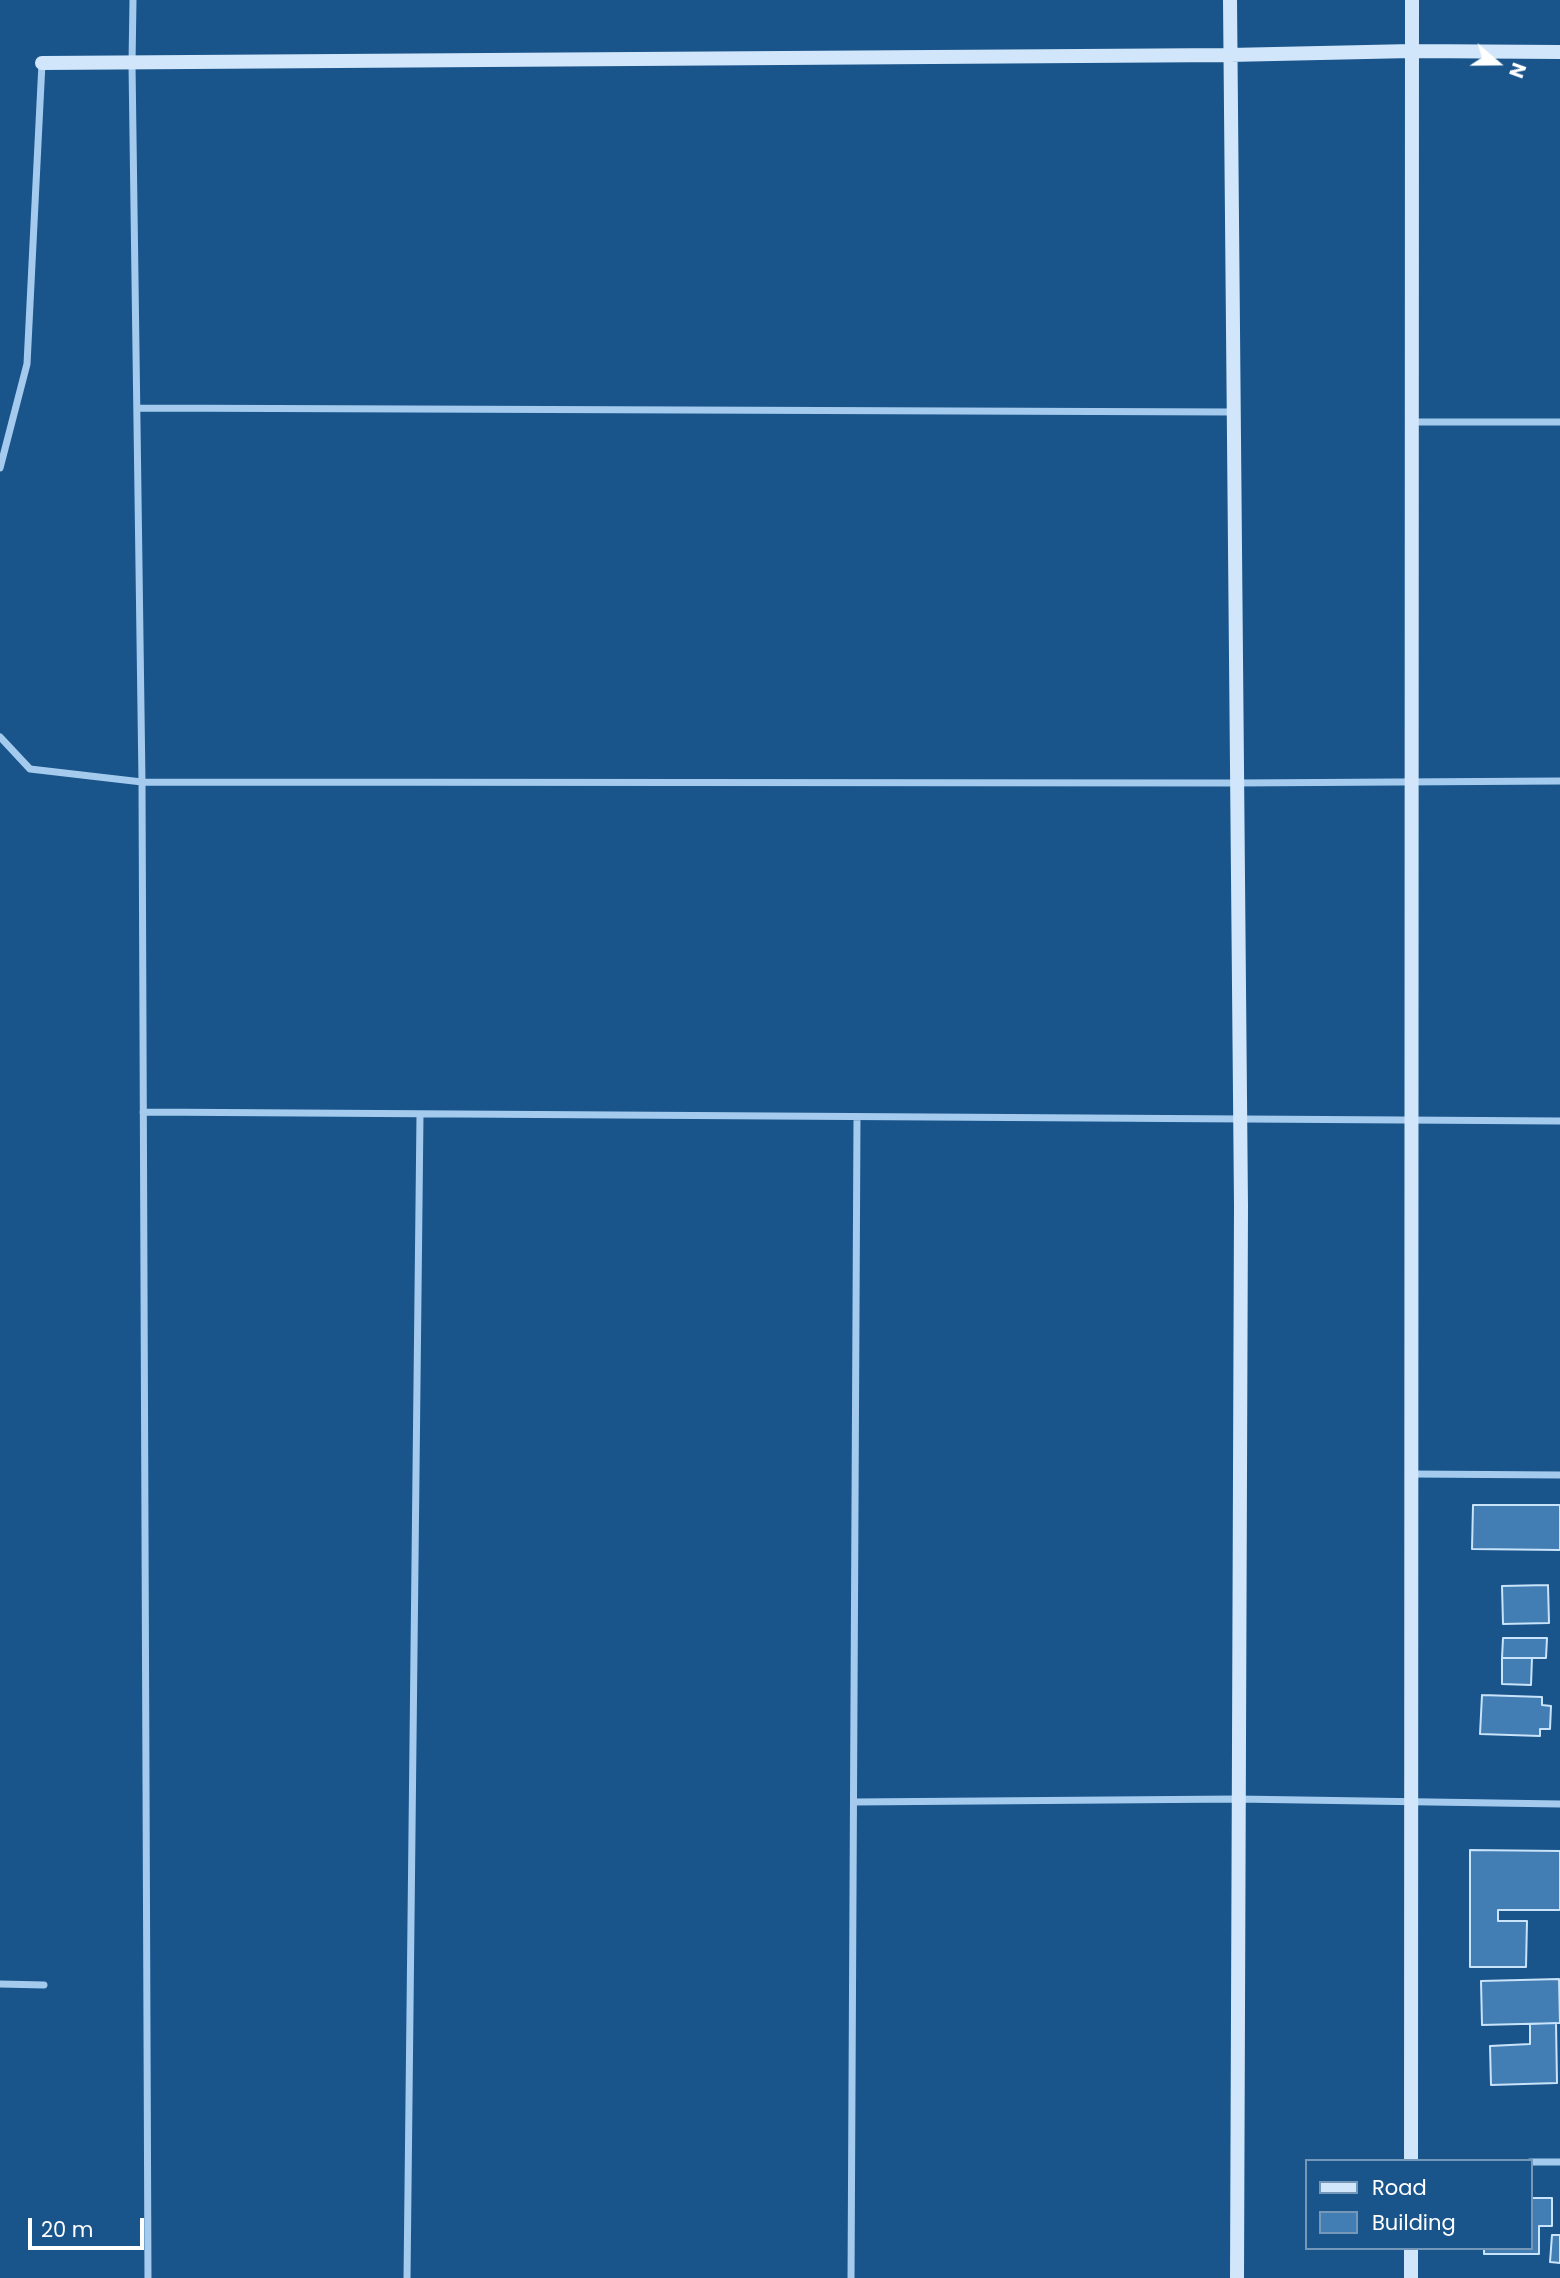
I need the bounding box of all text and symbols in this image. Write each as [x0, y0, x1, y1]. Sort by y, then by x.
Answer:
north arrow [1462, 28, 1532, 98]
text: N [1502, 59, 1532, 82]
legend [1304, 2159, 1532, 2250]
text: Road [1372, 2173, 1427, 2202]
scale bar [32, 2204, 147, 2248]
text: Building [1372, 2208, 1456, 2237]
text: 20 m [41, 2215, 94, 2244]

